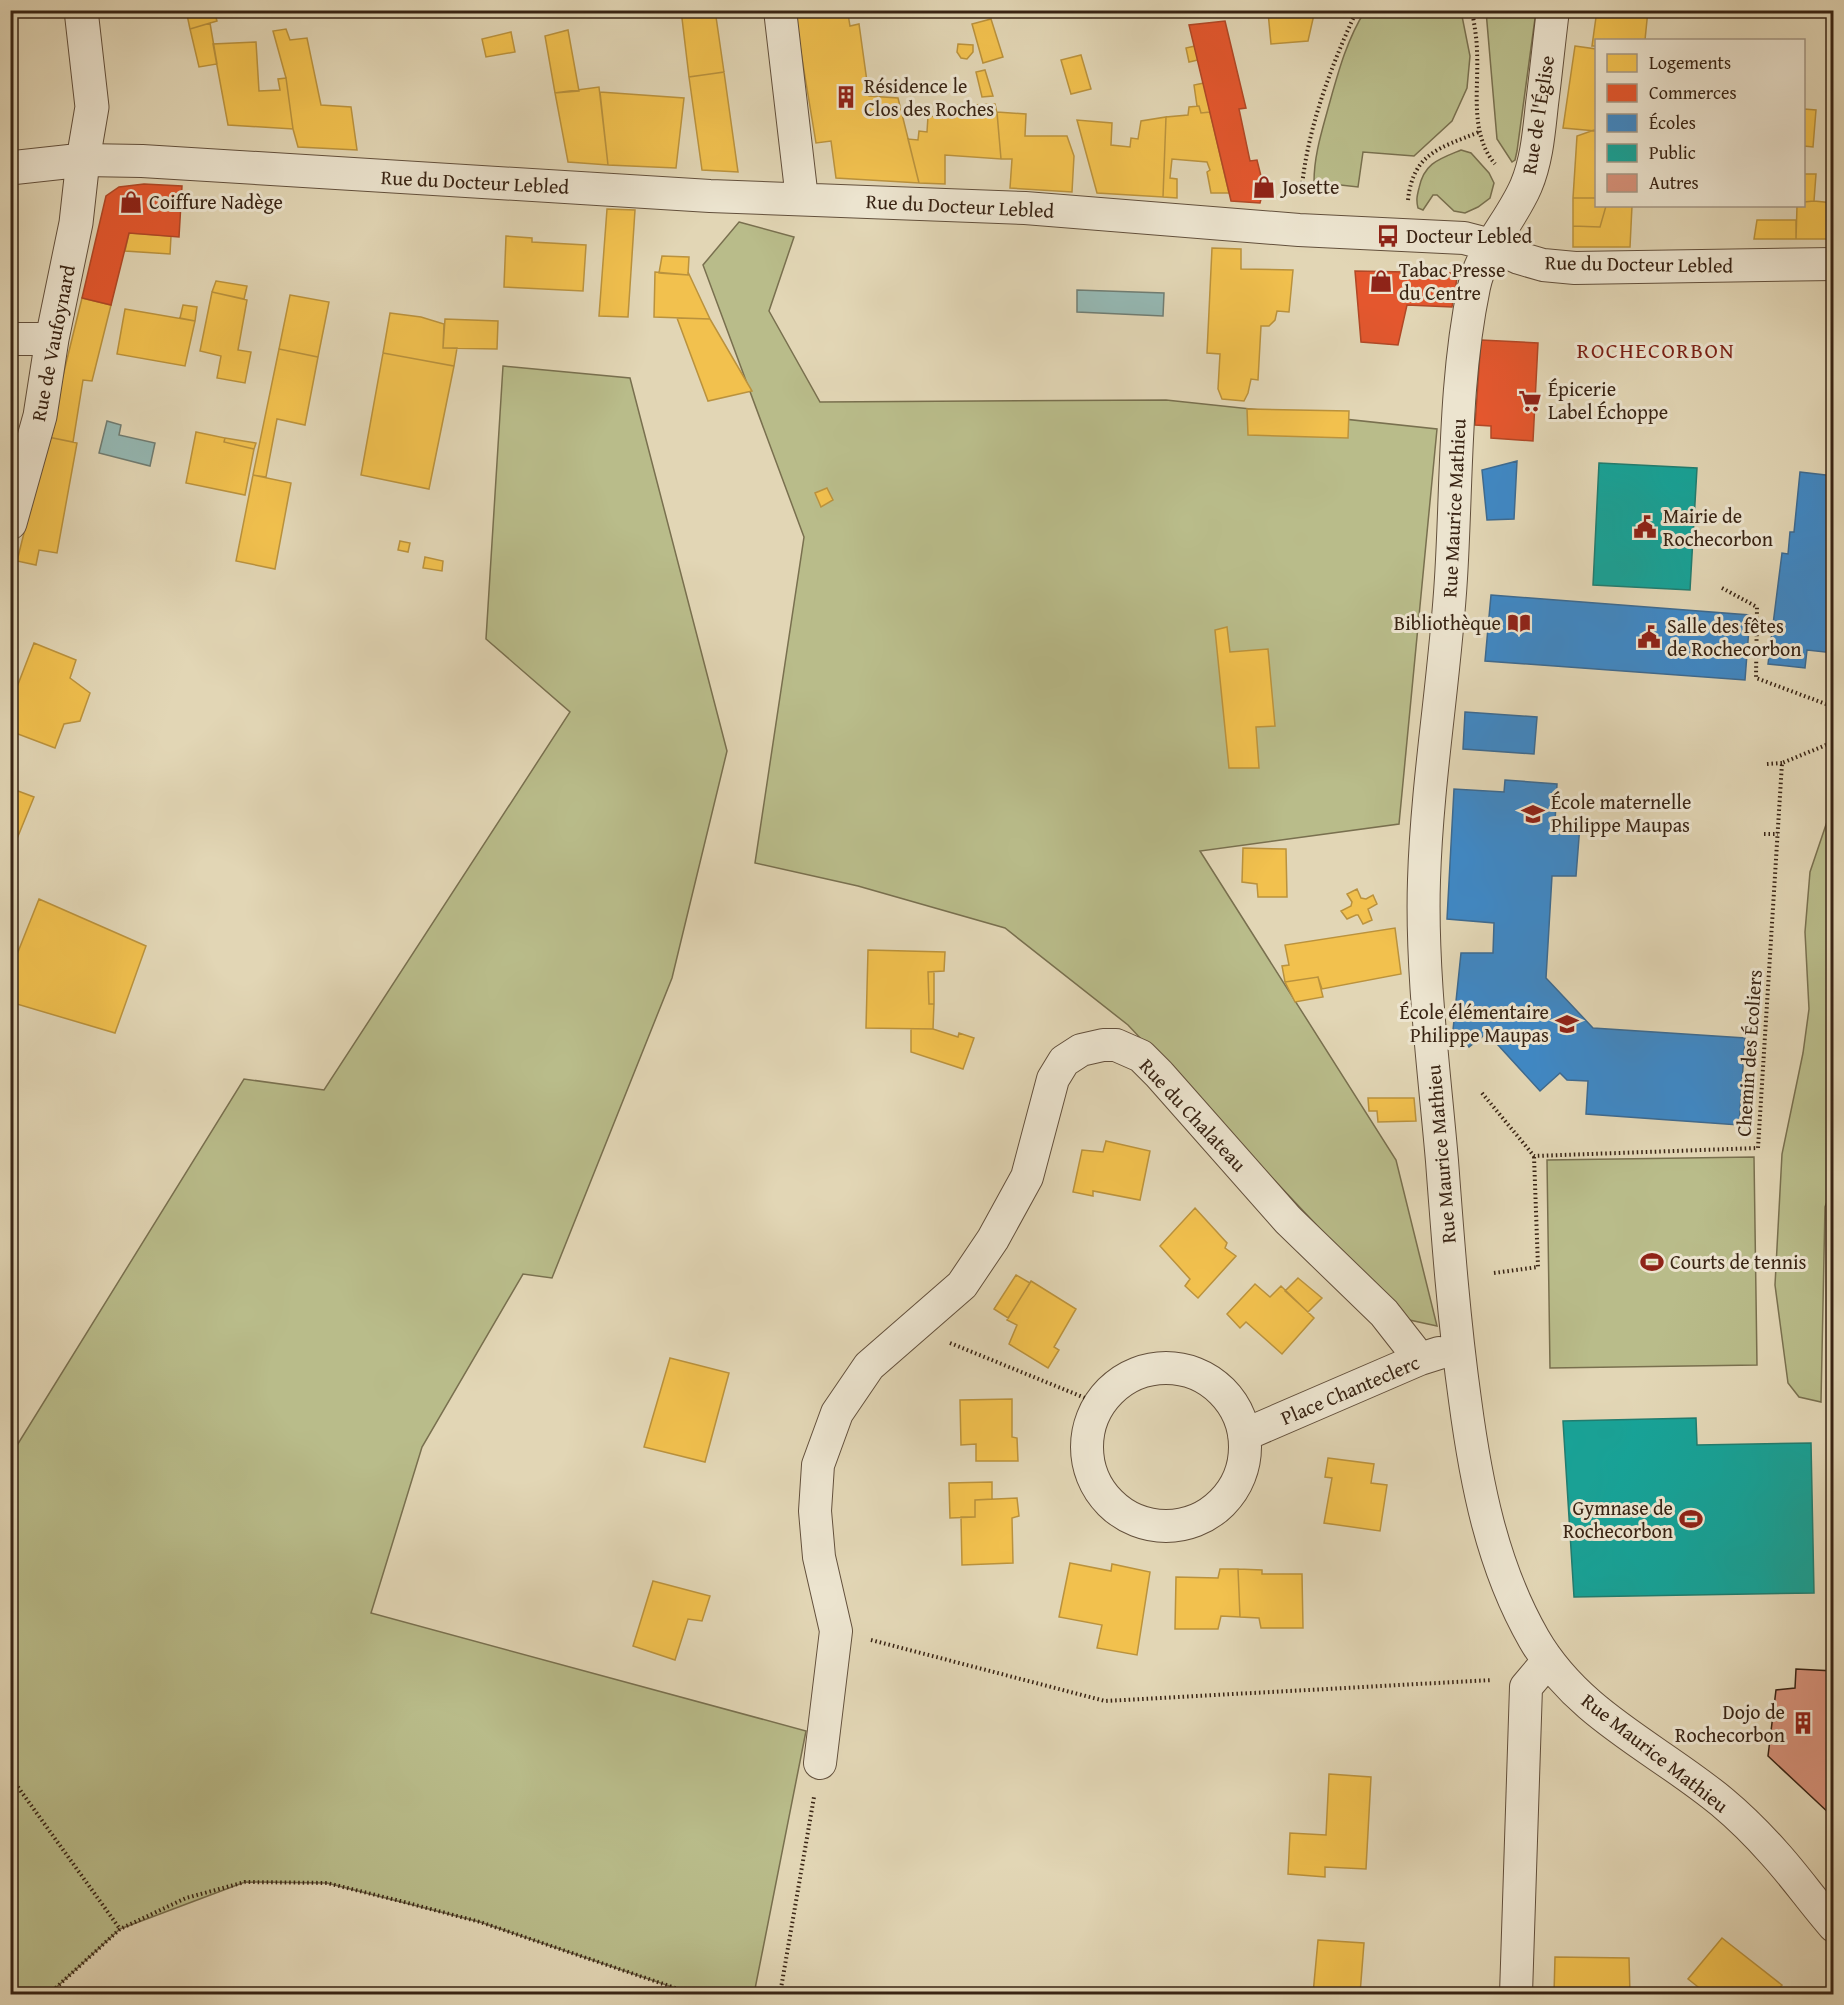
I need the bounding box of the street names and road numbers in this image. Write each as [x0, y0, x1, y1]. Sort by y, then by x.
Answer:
street label: Rue de l'Église [1514, 53, 1561, 176]
street label: Rue du Docteur Lebled [380, 162, 570, 201]
street label: Rue du Docteur Lebled [865, 186, 1055, 225]
street label: Rue du Docteur Lebled [1545, 247, 1734, 280]
street label: Rue de Vaufoynard [23, 262, 82, 424]
street label: Rue Maurice Mathieu [1434, 418, 1473, 598]
street label: Chemin des Écoliers [1728, 968, 1769, 1138]
street label: Rue du Chalateau [1133, 1052, 1254, 1178]
street label: Rue Maurice Mathieu [1418, 1063, 1463, 1245]
street label: Place Chanteclerc [1276, 1347, 1424, 1432]
street label: Rue Maurice Mathieu [1576, 1686, 1735, 1819]

